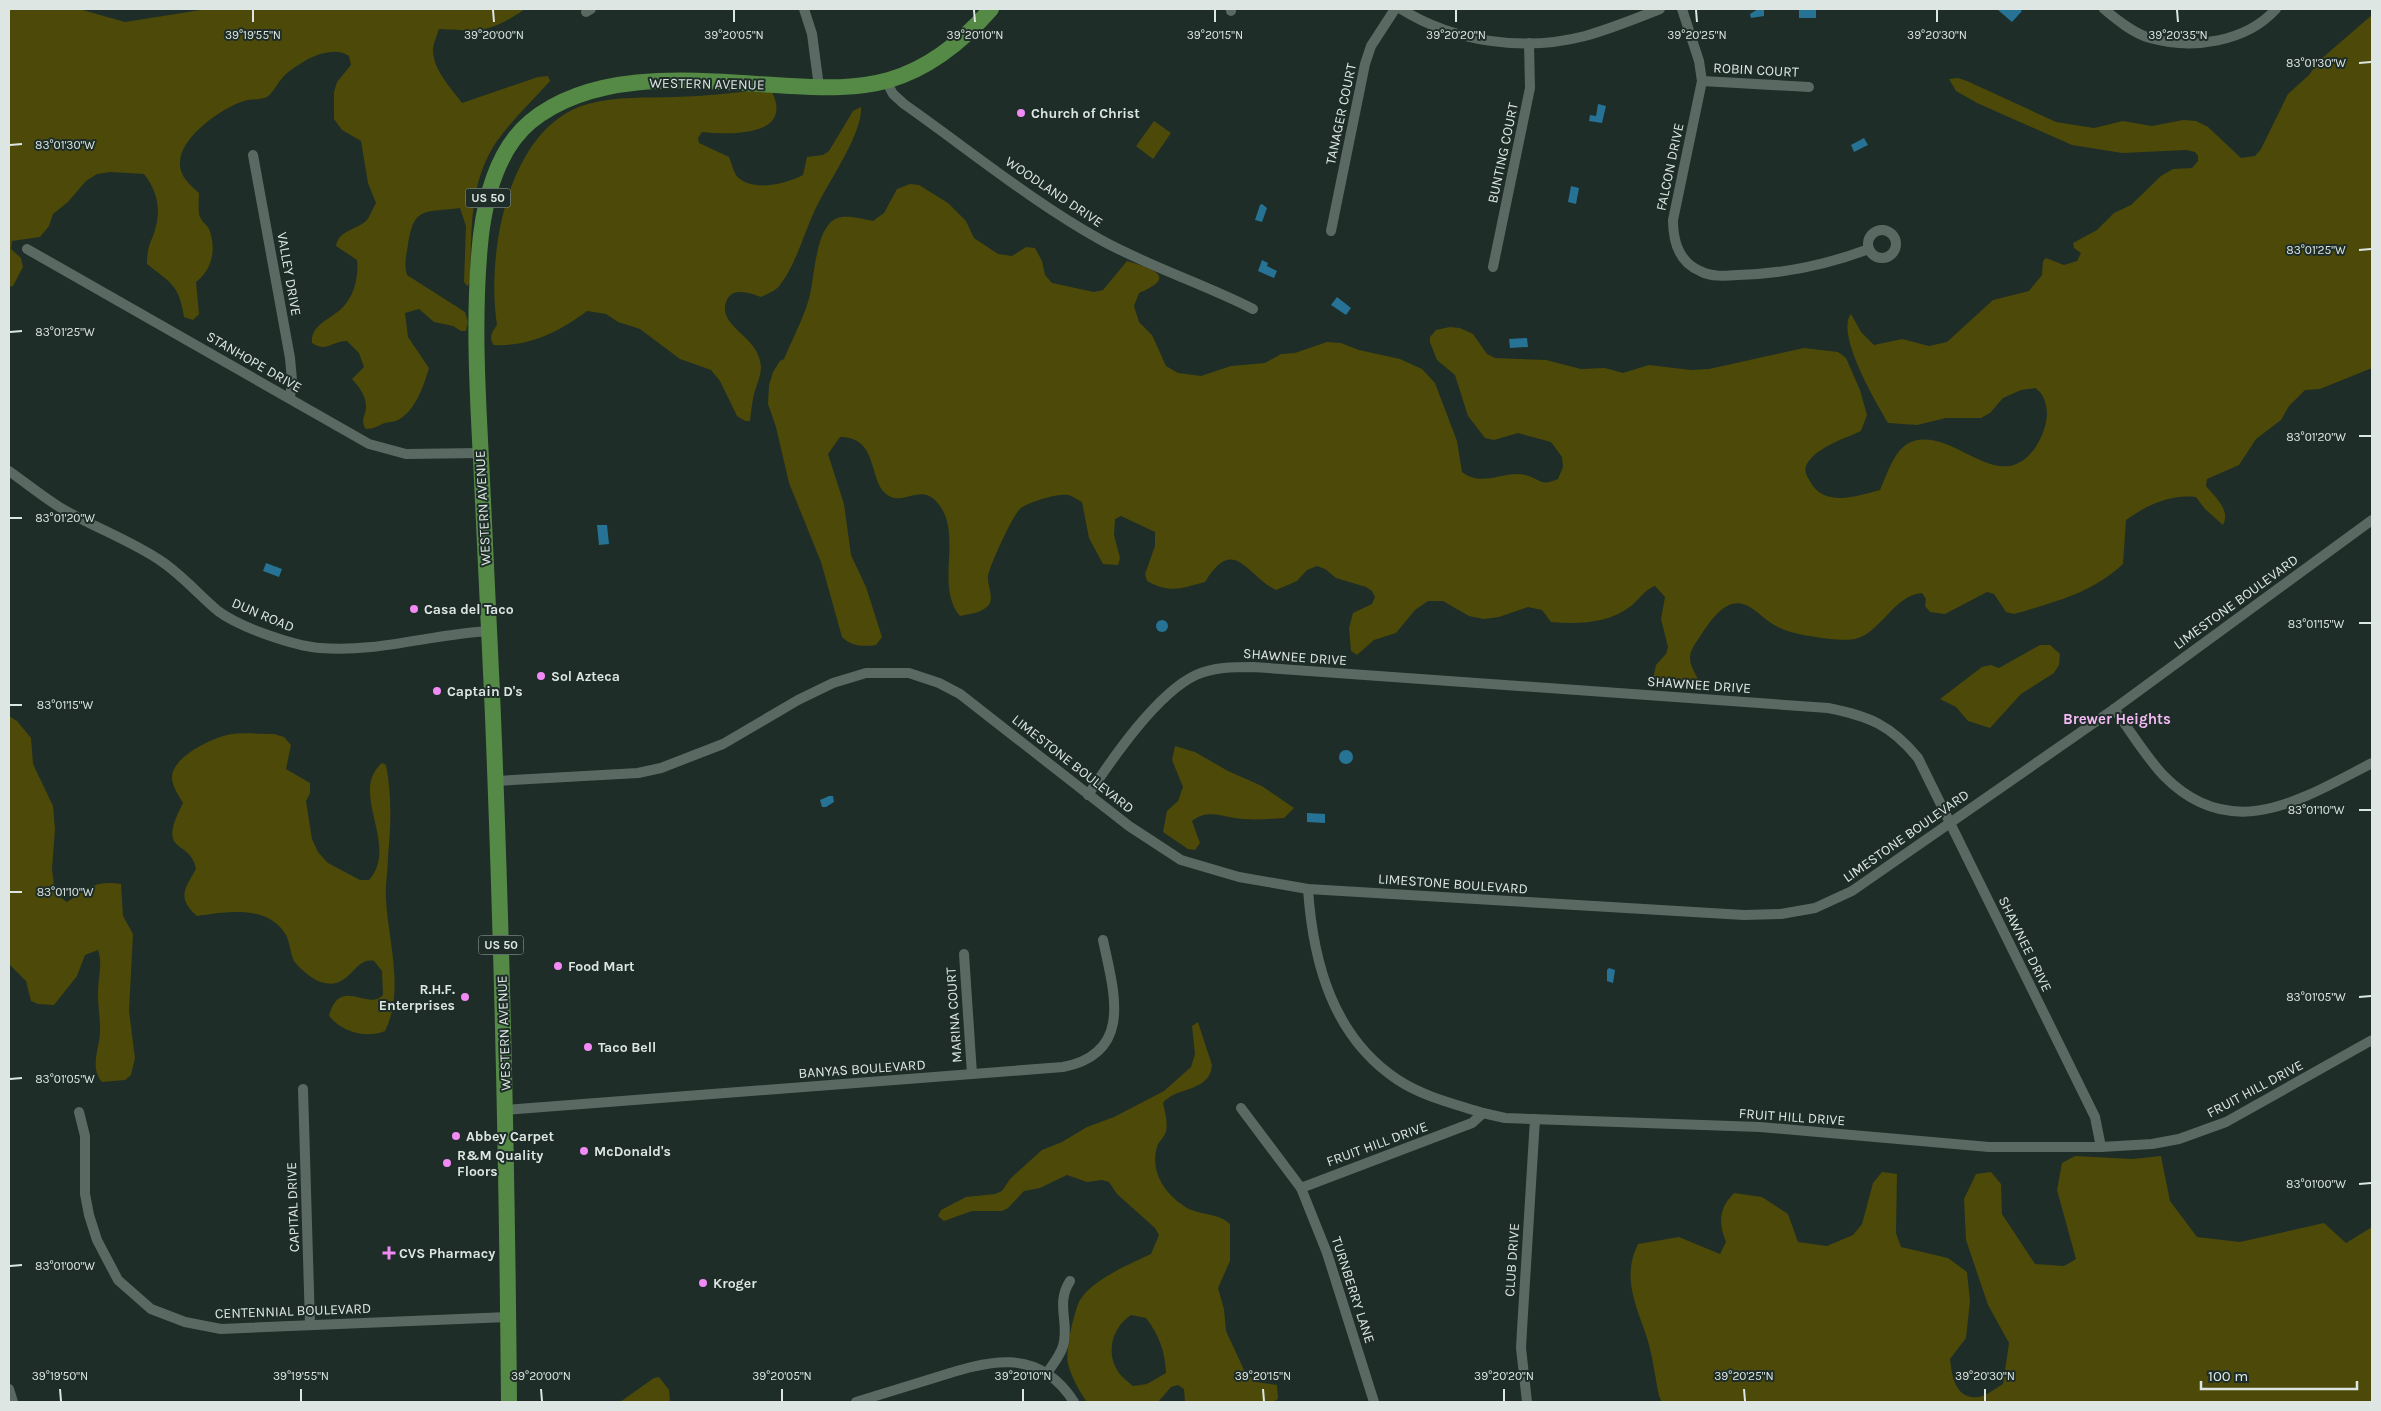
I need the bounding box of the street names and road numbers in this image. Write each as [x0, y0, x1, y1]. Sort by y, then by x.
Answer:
street label: ROBIN COURT [1713, 59, 1799, 81]
street label: TANAGER COURT [1322, 62, 1360, 166]
street label: WESTERN AVENUE [649, 74, 765, 94]
street label: BUNTING COURT [1484, 101, 1522, 205]
street label: FALCON DRIVE [1652, 122, 1688, 212]
street label: WOODLAND DRIVE [1002, 153, 1106, 231]
road number: US 50 [466, 188, 510, 208]
street label: VALLEY DRIVE [273, 231, 305, 317]
street label: STANHOPE DRIVE [203, 328, 305, 396]
street label: WESTERN AVENUE [471, 450, 495, 566]
street label: LIMESTONE BOULEVARD [2170, 551, 2302, 653]
street label: DUN ROAD [229, 594, 297, 636]
street label: SHAWNEE DRIVE [1242, 645, 1348, 669]
street label: SHAWNEE DRIVE [1646, 673, 1752, 697]
street label: LIMESTONE BOULEVARD [1009, 711, 1137, 817]
street label: LIMESTONE BOULEVARD [1840, 786, 1972, 886]
street label: LIMESTONE BOULEVARD [1378, 870, 1528, 898]
street label: SHAWNEE DRIVE [1995, 893, 2055, 995]
road number: US 50 [478, 936, 524, 954]
street label: MARINA COURT [942, 967, 966, 1063]
street label: WESTERN AVENUE [493, 975, 515, 1091]
street label: BANYAS BOULEVARD [798, 1056, 926, 1082]
street label: FRUIT HILL DRIVE [2204, 1056, 2306, 1122]
street label: FRUIT HILL DRIVE [1738, 1105, 1846, 1129]
street label: FRUIT HILL DRIVE [1324, 1118, 1430, 1170]
street label: CAPITAL DRIVE [283, 1162, 303, 1252]
street label: CLUB DRIVE [1501, 1223, 1523, 1297]
street label: TURNBERRY LANE [1328, 1235, 1378, 1345]
street label: CENTENNIAL BOULEVARD [215, 1300, 371, 1322]

